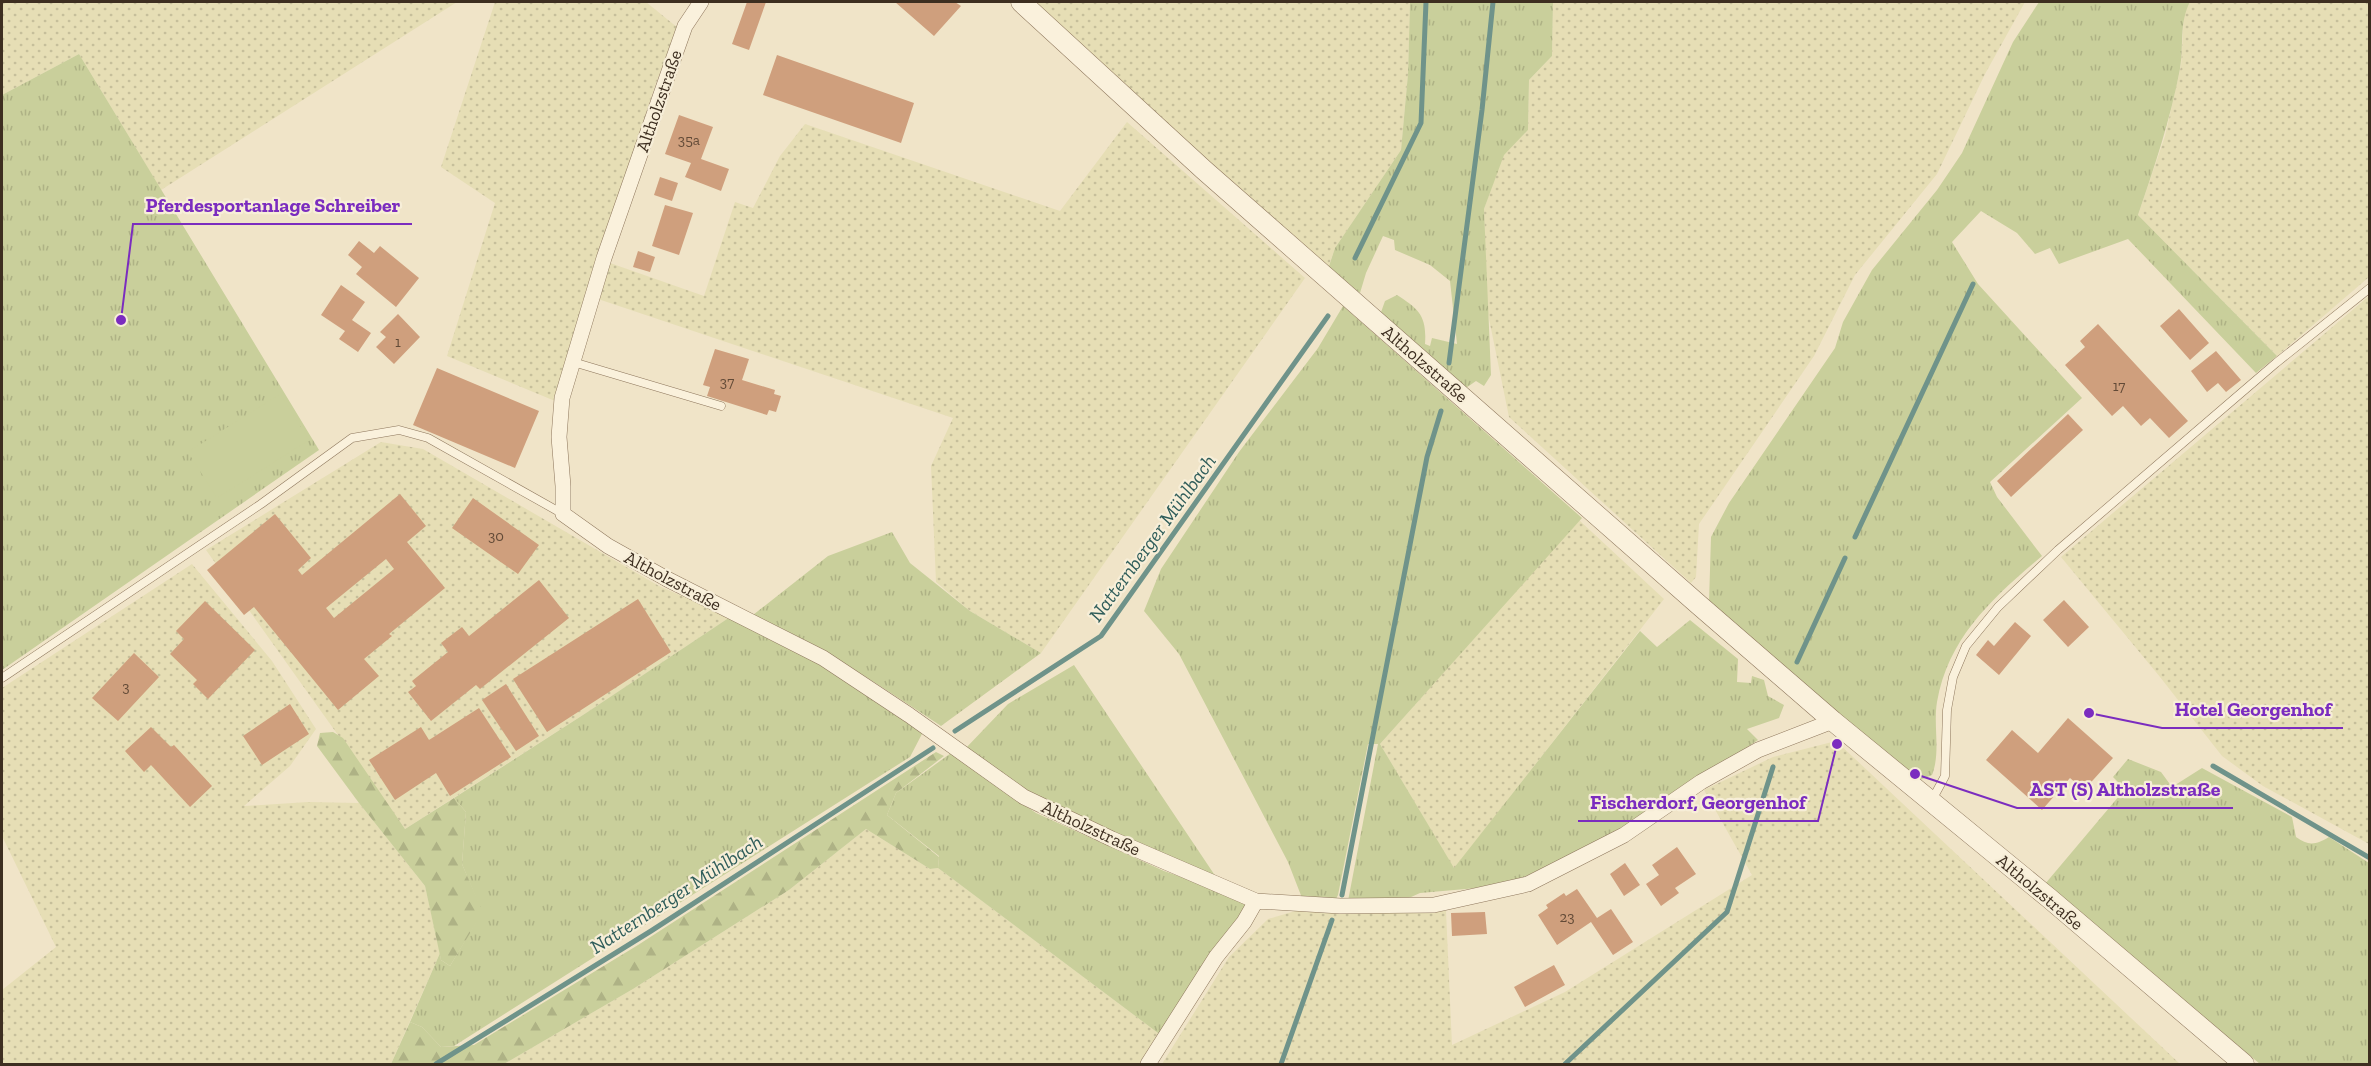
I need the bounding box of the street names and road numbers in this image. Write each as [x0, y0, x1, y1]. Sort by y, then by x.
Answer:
street label: Altholzstraße [631, 47, 687, 155]
street label: Altholzstraße [1378, 321, 1472, 407]
street label: Altholzstraße [621, 546, 725, 616]
street label: Altholzstraße [1038, 796, 1144, 860]
street label: Altholzstraße [1992, 849, 2088, 935]

